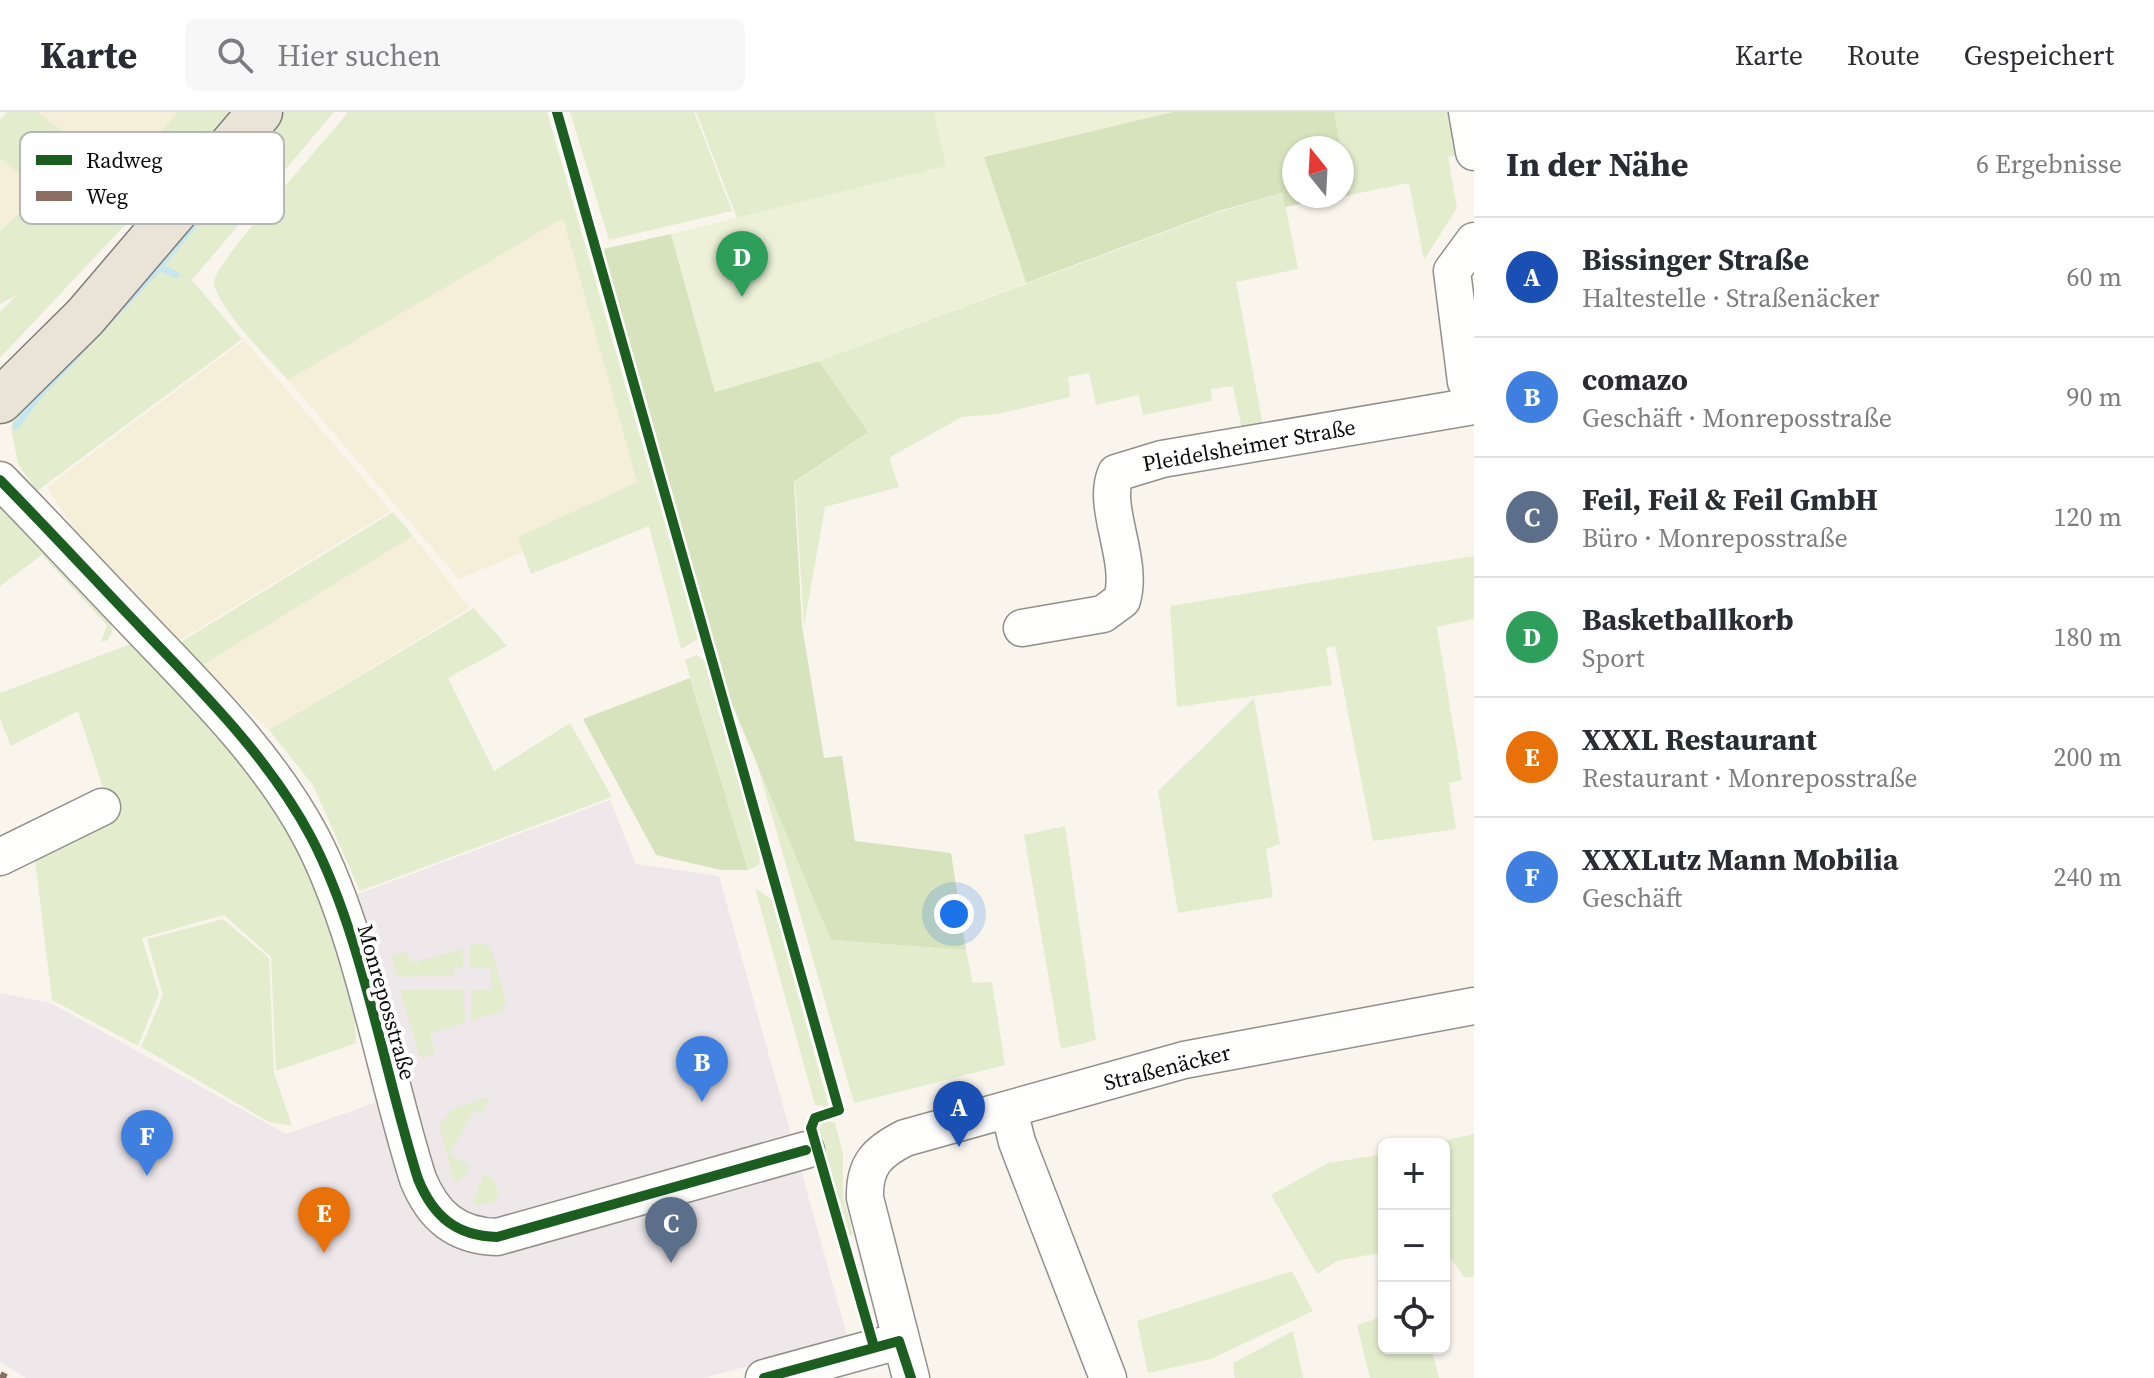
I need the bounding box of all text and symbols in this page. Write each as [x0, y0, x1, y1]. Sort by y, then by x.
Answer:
search box [185, 19, 745, 91]
text: Karte [40, 29, 137, 81]
icon: search [213, 33, 257, 77]
text: Hier suchen [277, 35, 441, 76]
text: Karte [1735, 36, 1803, 74]
text: Route [1847, 36, 1920, 74]
text: Gespeichert [1964, 36, 2114, 74]
legend [20, 132, 284, 224]
north arrow [1282, 136, 1354, 208]
text: In der Nähe [1506, 141, 1689, 187]
text: Radweg [86, 145, 163, 175]
text: 6 Ergebnisse [1976, 146, 2122, 182]
text: Weg [86, 181, 128, 211]
pin: D [716, 231, 768, 297]
text: Bissinger Straße [1582, 239, 1809, 280]
text: A [1523, 259, 1541, 295]
text: 60 m [2067, 259, 2122, 295]
text: Haltestelle · Straßenäcker [1582, 280, 1880, 316]
text: comazo [1582, 359, 1688, 400]
text: B [1524, 379, 1540, 415]
text: 90 m [2067, 379, 2122, 415]
text: Geschäft · Monreposstraße [1582, 400, 1892, 436]
street label: Pleidelsheimer Straße [1140, 411, 1358, 479]
text: Feil, Feil & Feil GmbH [1582, 479, 1878, 520]
text: C [1524, 499, 1540, 535]
text: 120 m [2054, 499, 2122, 535]
text: Büro · Monreposstraße [1582, 520, 1848, 556]
text: Basketballkorb [1582, 599, 1794, 640]
text: D [1523, 619, 1541, 655]
text: 180 m [2054, 619, 2122, 655]
text: Sport [1582, 640, 1644, 676]
text: XXXL Restaurant [1582, 719, 1817, 760]
text: E [1524, 739, 1540, 775]
text: 200 m [2054, 739, 2122, 775]
text: Restaurant · Monreposstraße [1582, 760, 1918, 796]
text: XXXLutz Mann Mobilia [1582, 839, 1899, 880]
text: F [1524, 859, 1540, 895]
text: 240 m [2054, 859, 2122, 895]
text: Geschäft [1582, 880, 1682, 916]
your location [934, 894, 974, 934]
street label: Monreposstraße [350, 921, 424, 1083]
pin: B [676, 1036, 728, 1102]
street label: Straßenäcker [1100, 1037, 1234, 1097]
pin: A [933, 1081, 985, 1147]
pin: F [121, 1110, 173, 1176]
map controls [1378, 1138, 1450, 1354]
button: + [1378, 1138, 1450, 1210]
pin: E [298, 1187, 350, 1253]
pin: C [645, 1197, 697, 1263]
button: − [1378, 1210, 1450, 1282]
button: locate [1378, 1282, 1450, 1354]

